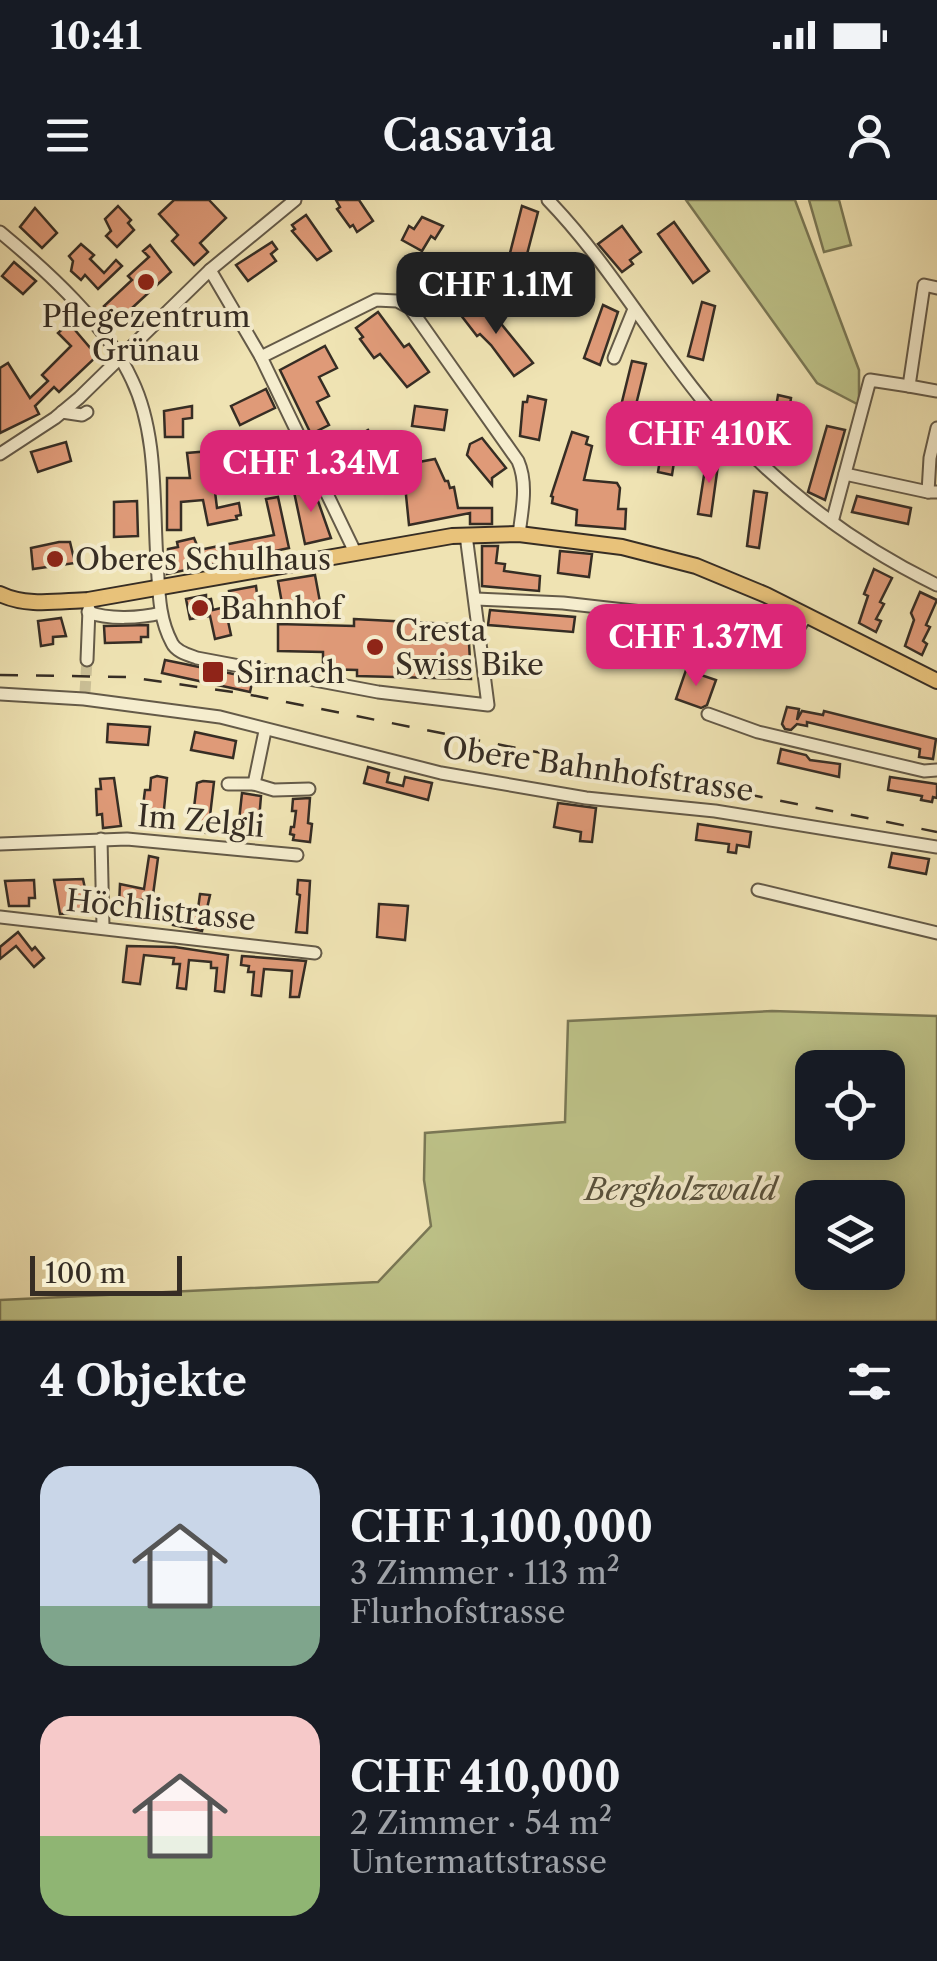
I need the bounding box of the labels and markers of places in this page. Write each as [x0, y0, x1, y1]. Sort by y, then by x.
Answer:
pin: CHF 1.1M [393, 252, 599, 337]
marker: Pflegezentrum Grünau [135, 271, 157, 293]
place label: Pflegezentrum Grünau [42, 298, 250, 369]
pin: CHF 410K [606, 401, 812, 486]
pin: CHF 1.34M [197, 430, 425, 515]
place label: Oberes Schulhaus [75, 541, 331, 578]
marker: Oberes Schulhaus [44, 548, 66, 570]
place label: Bahnhof [220, 590, 345, 627]
marker: Bahnhof [189, 597, 211, 619]
pin: CHF 1.37M [582, 604, 810, 689]
place label: Cresta Swiss Bike [395, 612, 544, 683]
marker: Cresta Swiss Bike [364, 636, 386, 658]
place label: Sirnach [236, 654, 345, 691]
marker: Sirnach [200, 659, 226, 685]

